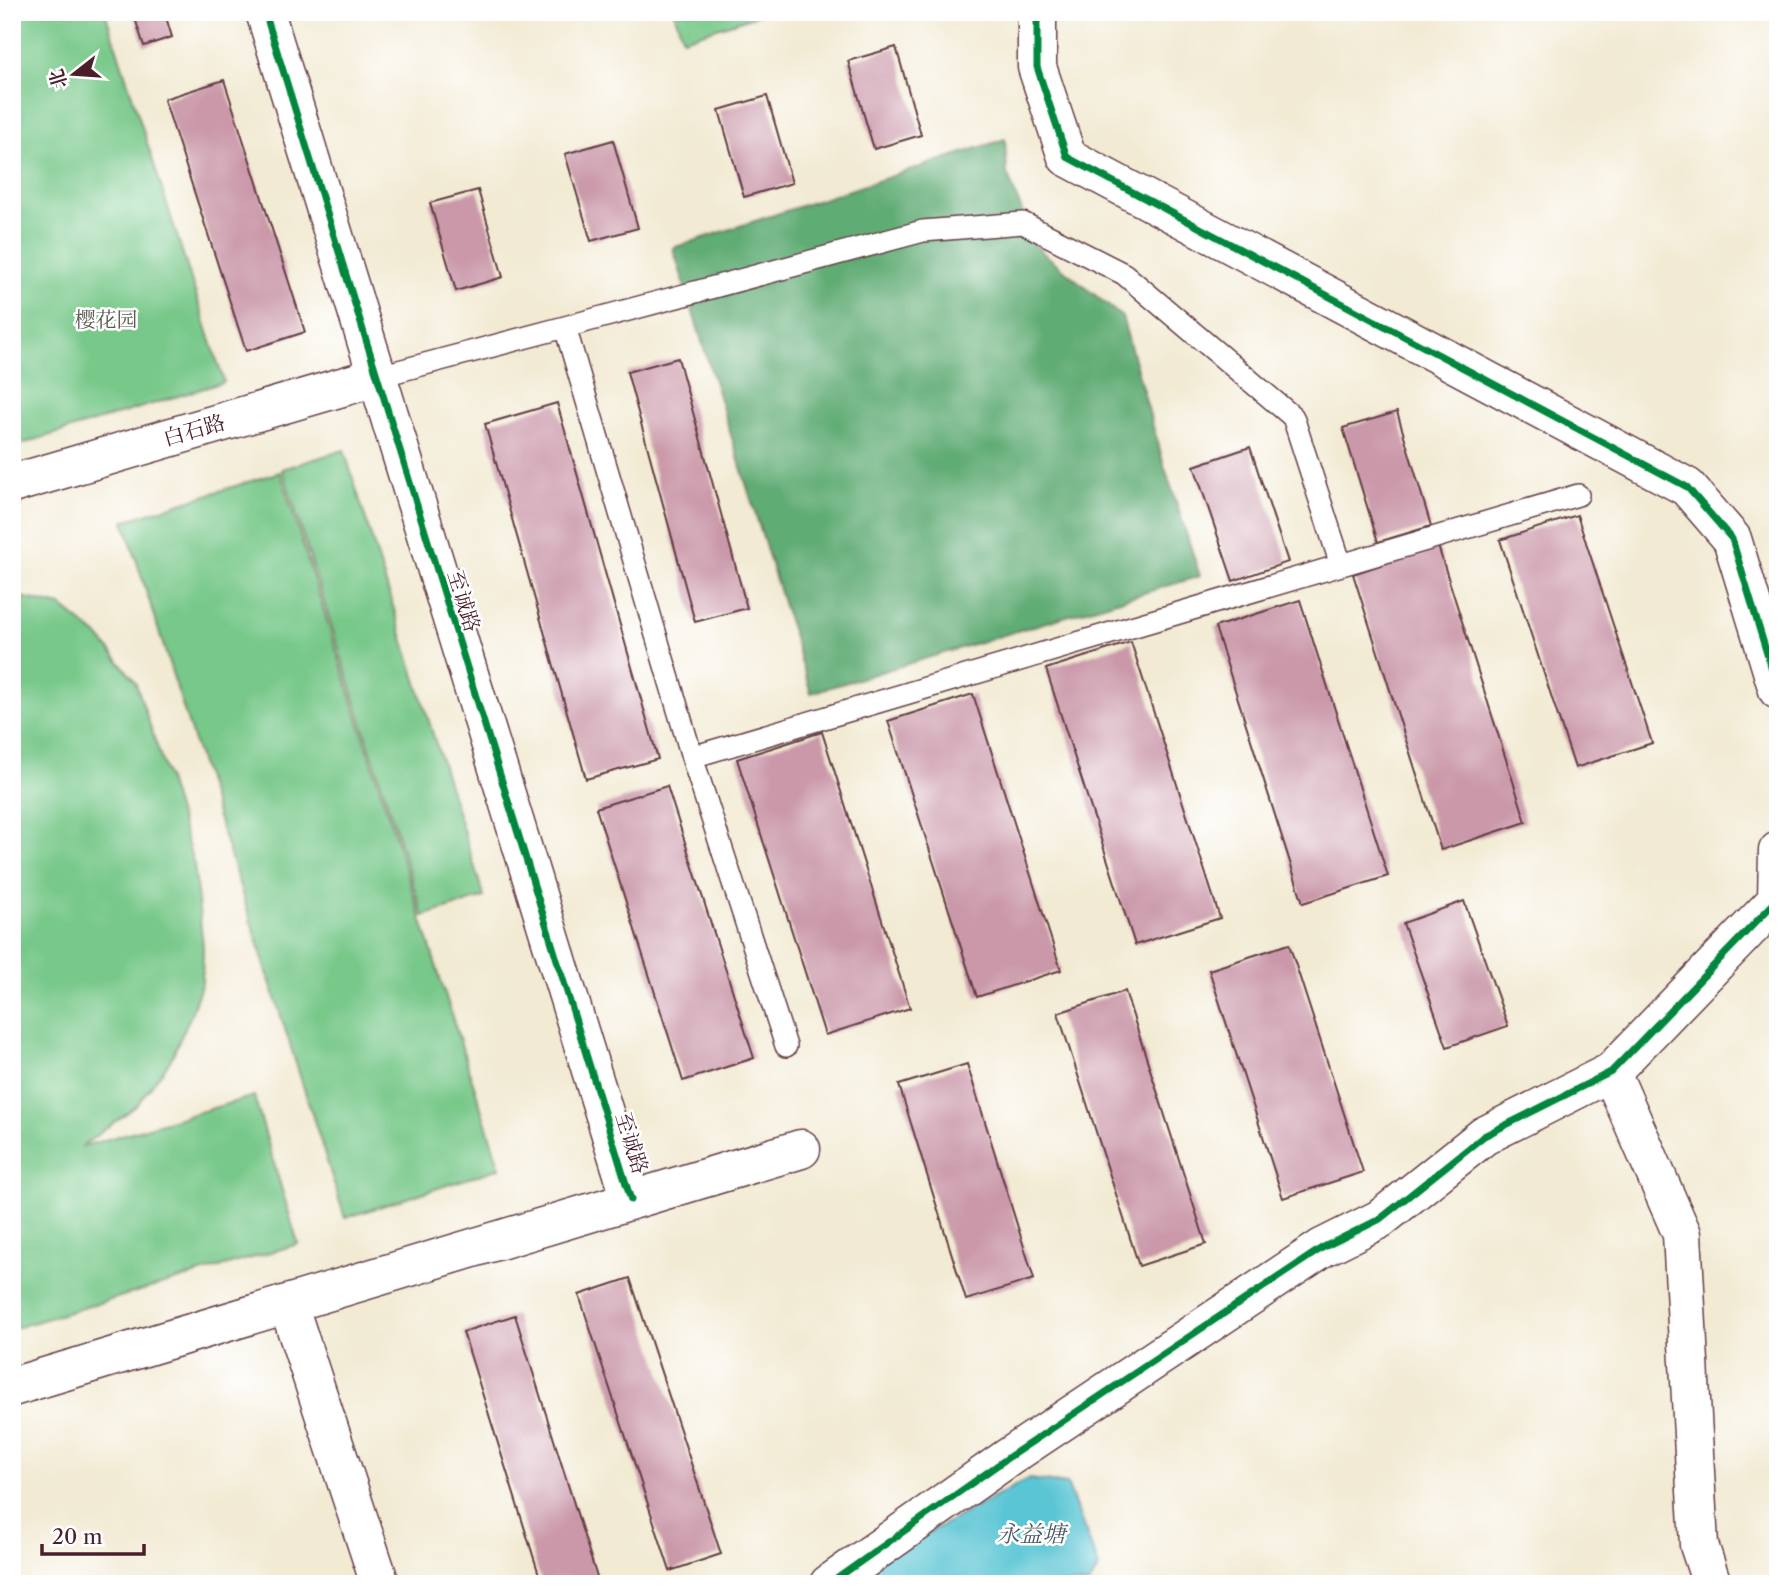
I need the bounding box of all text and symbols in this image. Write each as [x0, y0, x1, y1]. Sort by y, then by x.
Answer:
north arrow [38, 38, 108, 108]
text: 北 [44, 66, 72, 91]
park label: 樱花园 [75, 307, 138, 332]
street label: 白石路 [160, 409, 228, 451]
street label: 至诚路 [443, 567, 485, 635]
street label: 至诚路 [611, 1109, 653, 1177]
scale bar [42, 1512, 144, 1556]
water label: 永益塘 [997, 1520, 1070, 1548]
text: 20 m [52, 1524, 103, 1549]

